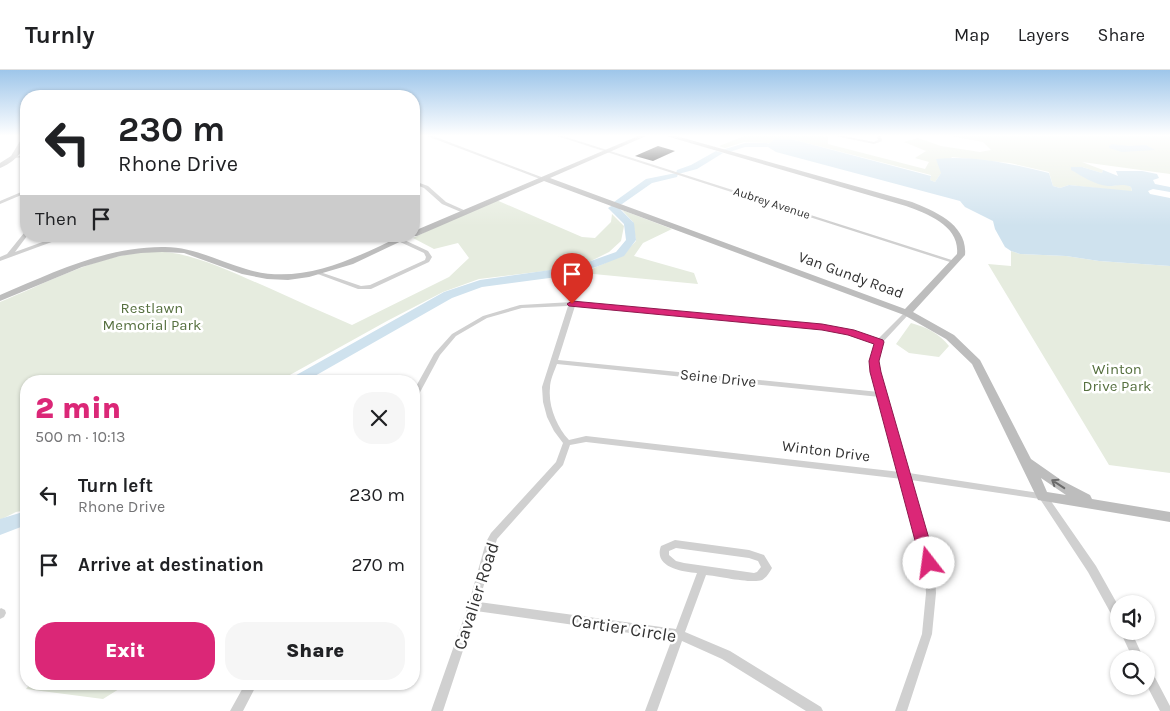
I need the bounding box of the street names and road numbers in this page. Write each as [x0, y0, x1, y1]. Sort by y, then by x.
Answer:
street label: Aubrey Avenue [732, 184, 812, 222]
street label: Van Gundy Road [796, 248, 906, 302]
street label: Seine Drive [679, 365, 757, 391]
street label: Winton Drive [781, 437, 871, 465]
street label: Cavalier Road [448, 539, 504, 653]
street label: Cartier Circle [570, 609, 678, 647]

